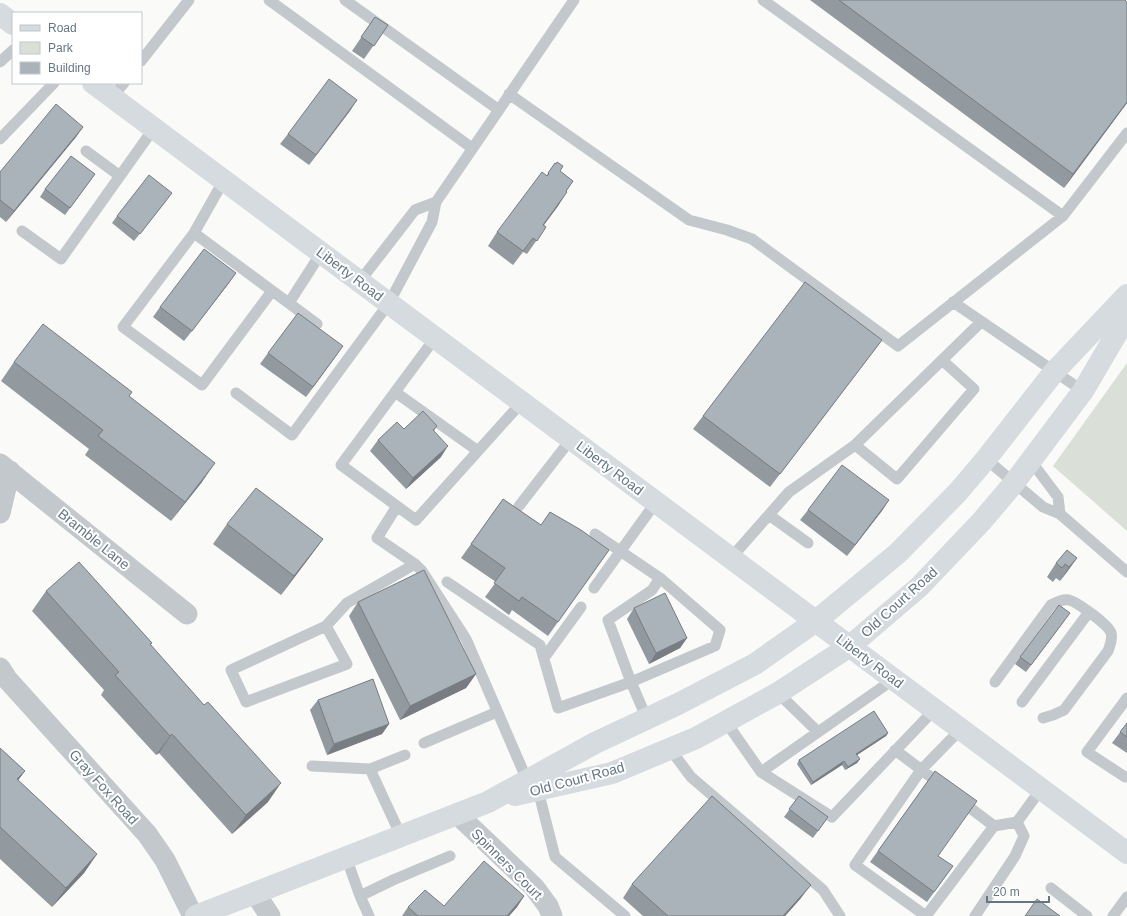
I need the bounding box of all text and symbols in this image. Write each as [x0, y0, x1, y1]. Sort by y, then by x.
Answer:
legend [12, 12, 142, 84]
text: Road [48, 21, 77, 35]
text: Park [48, 41, 74, 55]
text: Building [48, 61, 91, 75]
street label: Liberty Road [313, 244, 387, 304]
street label: Liberty Road [573, 438, 647, 498]
street label: Bramble Lane [55, 505, 133, 573]
street label: Old Court Road [857, 564, 941, 640]
street label: Liberty Road [833, 631, 907, 691]
street label: Gray Fox Road [66, 746, 142, 828]
street label: Old Court Road [528, 759, 626, 799]
street label: Spinners Court [468, 825, 546, 903]
scale bar [987, 878, 1049, 904]
text: 20 m [993, 885, 1020, 899]

